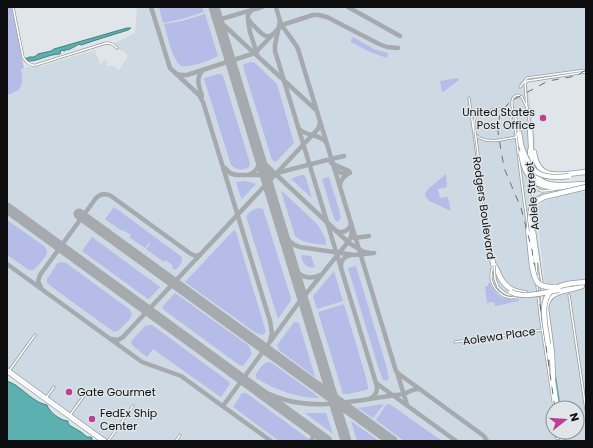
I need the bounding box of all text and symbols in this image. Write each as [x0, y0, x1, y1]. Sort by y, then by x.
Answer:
place label: United States Post Office [462, 104, 535, 133]
marker: United States Post Office [538, 113, 548, 123]
street label: Rodgers Boulevard [469, 156, 499, 260]
street label: Aolele Street [521, 161, 543, 231]
street label: Aolewa Place [462, 323, 537, 349]
place label: Gate Gourmet [77, 384, 156, 400]
marker: Gate Gourmet [64, 387, 74, 397]
north arrow [545, 400, 585, 440]
place label: FedEx Ship Center [100, 405, 157, 434]
text: N [566, 411, 583, 423]
marker: FedEx Ship Center [87, 414, 97, 424]

